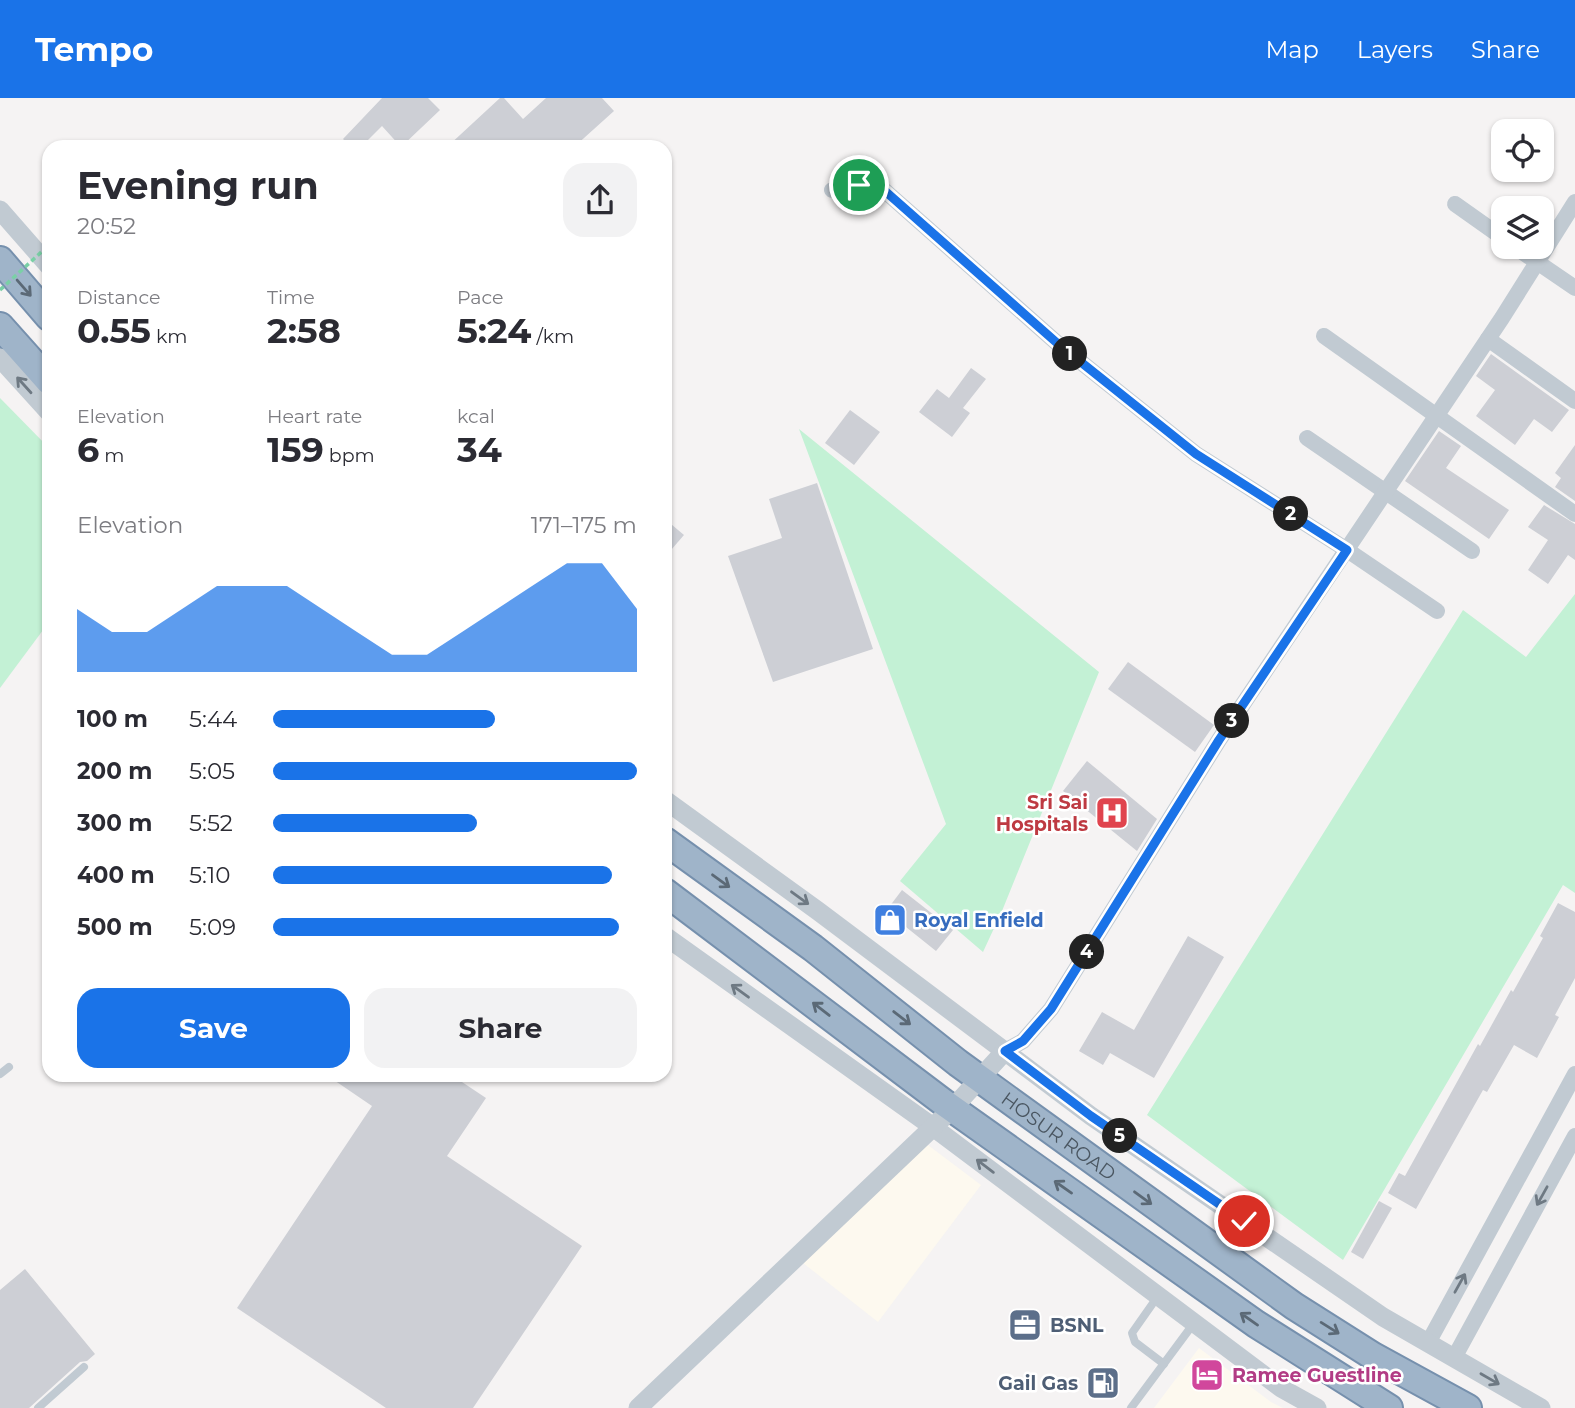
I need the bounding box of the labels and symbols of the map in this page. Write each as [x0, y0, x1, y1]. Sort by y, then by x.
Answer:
pin [829, 155, 889, 215]
one-way arrow [16, 279, 32, 297]
pin: 1 [1052, 336, 1088, 372]
one-way arrow [17, 376, 33, 394]
pin: 2 [1274, 496, 1308, 532]
pin: 3 [1214, 704, 1250, 738]
place label: Sri Sai Hospitals [996, 791, 1088, 836]
hospital icon: Sri Sai Hospitals [1093, 794, 1131, 832]
one-way arrow [711, 874, 730, 888]
one-way arrow [790, 891, 809, 905]
shop icon: Royal Enfield [871, 901, 909, 939]
place label: Royal Enfield [914, 909, 1044, 932]
pin: 4 [1070, 934, 1104, 970]
one-way arrow [731, 983, 750, 998]
one-way arrow [812, 1002, 830, 1017]
one-way arrow [892, 1011, 910, 1026]
street label: HOSUR ROAD [997, 1087, 1120, 1185]
pin: 5 [1102, 1118, 1138, 1154]
one-way arrow [976, 1158, 995, 1173]
one-way arrow [1054, 1180, 1073, 1194]
one-way arrow [1535, 1185, 1548, 1206]
one-way arrow [1133, 1191, 1152, 1205]
pin [1214, 1191, 1274, 1251]
one-way arrow [1454, 1273, 1467, 1294]
office icon: BSNL [1006, 1306, 1044, 1344]
one-way arrow [1240, 1312, 1259, 1326]
place label: BSNL [1050, 1314, 1104, 1337]
one-way arrow [1319, 1322, 1339, 1336]
hotel icon: Ramee Guestline [1188, 1356, 1226, 1394]
fuel station icon: Gail Gas [1084, 1364, 1122, 1402]
place label: Ramee Guestline [1232, 1364, 1402, 1387]
place label: Gail Gas [998, 1372, 1078, 1395]
one-way arrow [1480, 1372, 1500, 1386]

